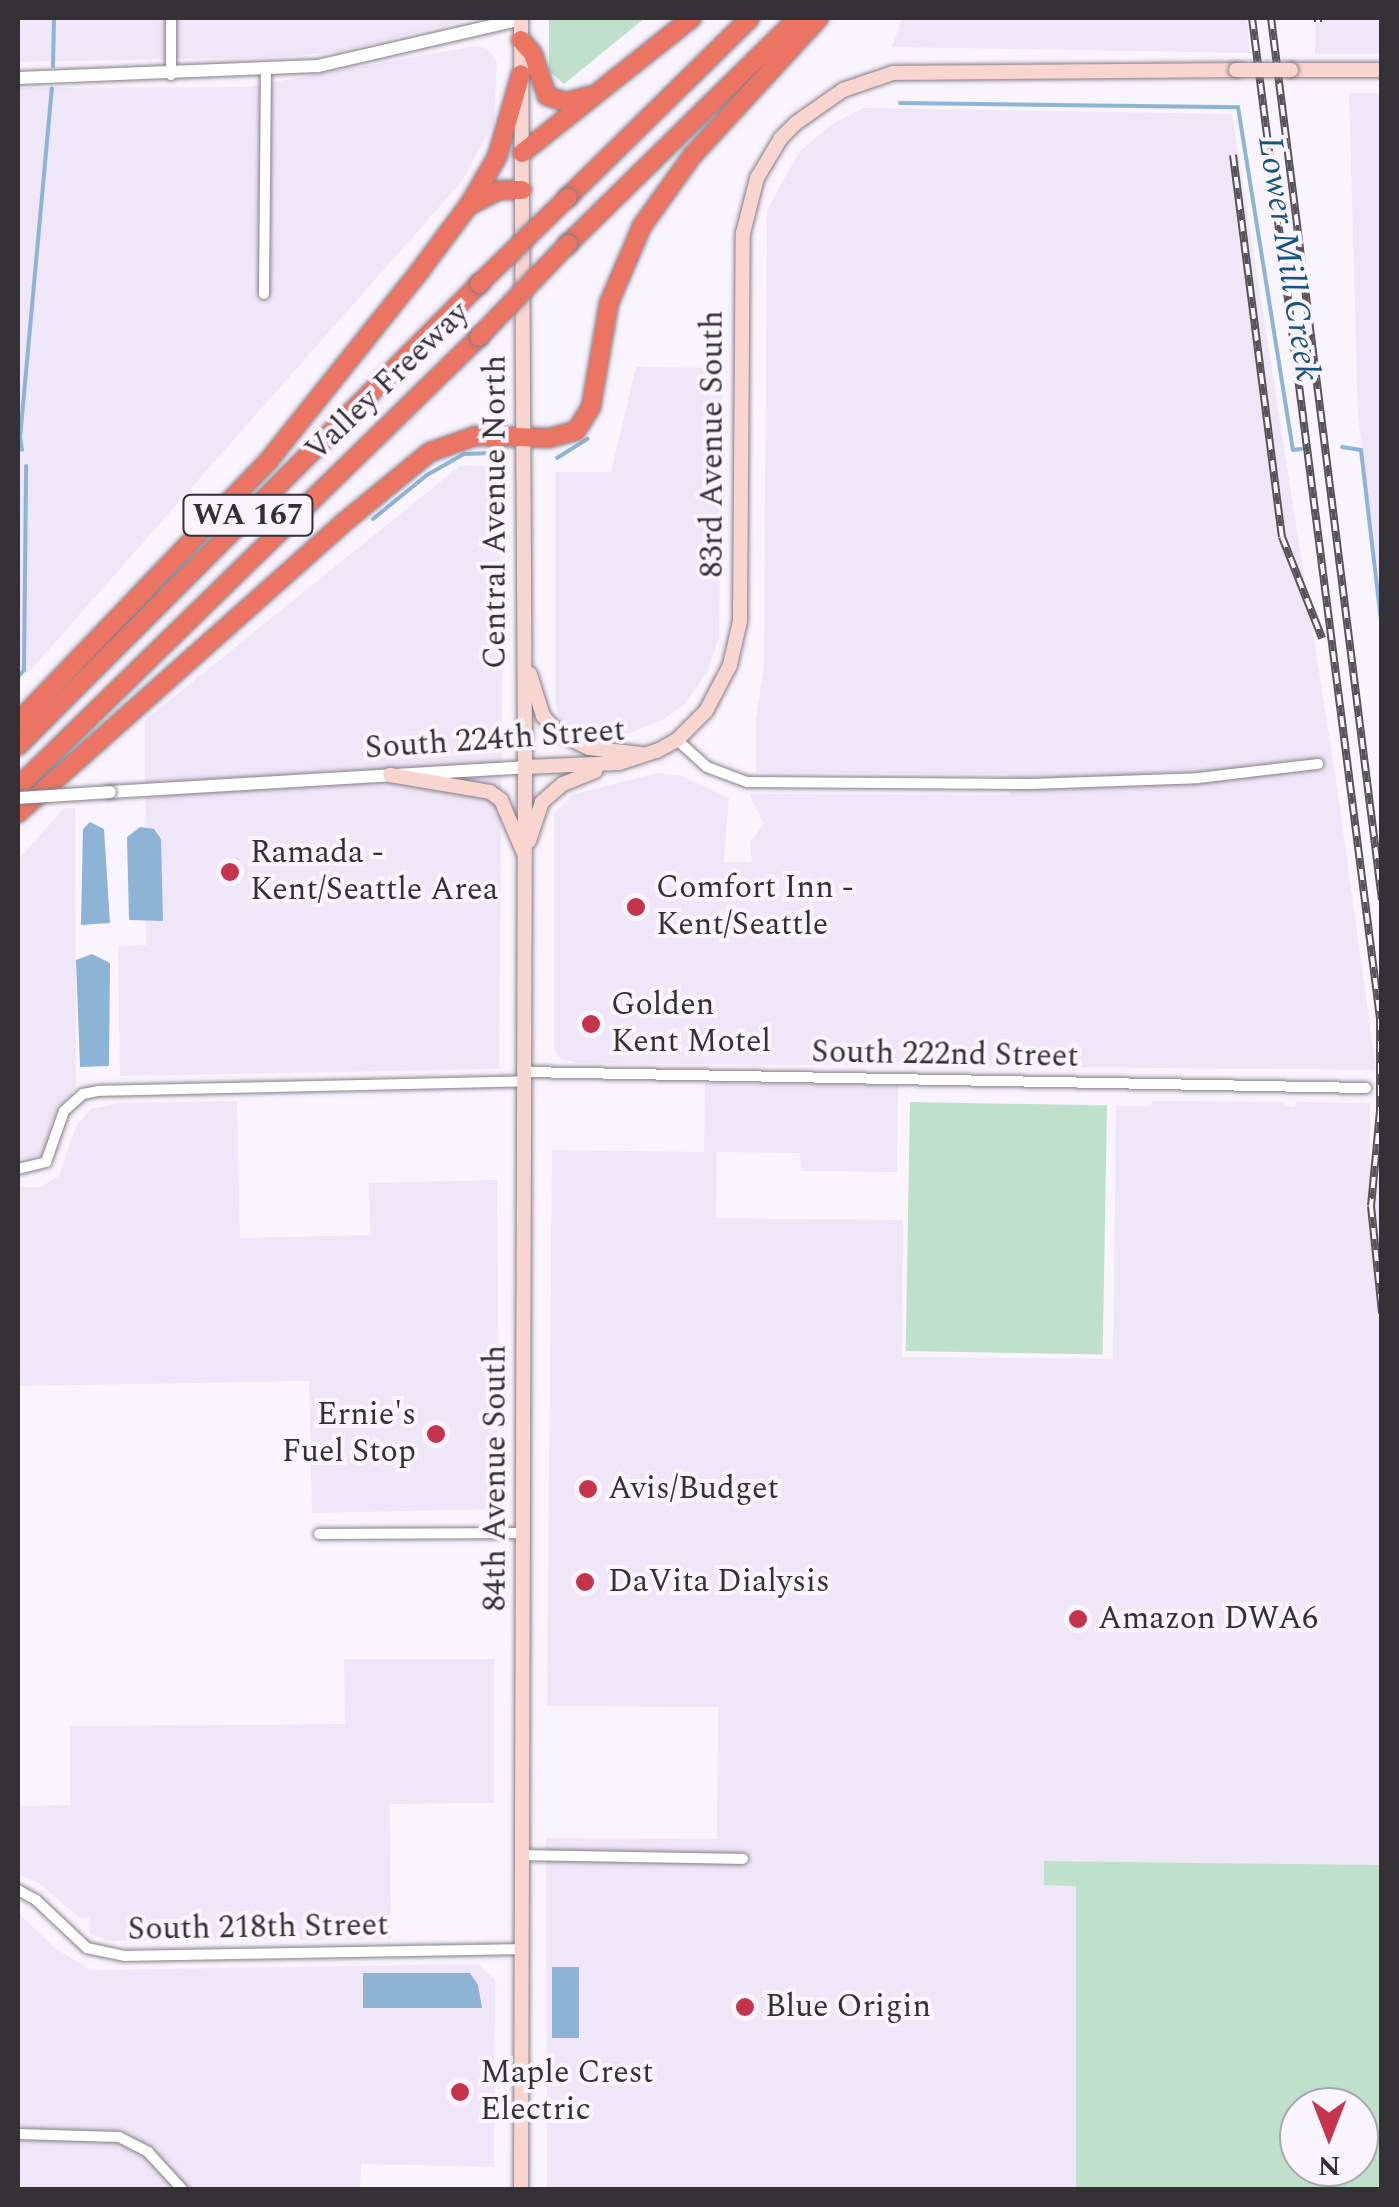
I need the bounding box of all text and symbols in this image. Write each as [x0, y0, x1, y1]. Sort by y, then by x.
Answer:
water label: Lower Mill Creek [1248, 134, 1328, 384]
street label: Valley Freeway [298, 294, 478, 470]
street label: 83rd Avenue South [694, 310, 732, 578]
street label: Central Avenue North [477, 355, 515, 669]
road number: WA 167 [180, 490, 316, 540]
street label: South 224th Street [364, 712, 626, 768]
place label: Ramada - Kent/Seattle Area [250, 835, 498, 910]
marker: Ramada - Kent/Seattle Area [219, 861, 241, 883]
place label: Comfort Inn - Kent/Seattle [656, 870, 854, 945]
marker: Comfort Inn - Kent/Seattle [625, 896, 647, 918]
place label: Golden Kent Motel [611, 987, 771, 1062]
marker: Golden Kent Motel [580, 1013, 602, 1035]
street label: South 222nd Street [811, 1033, 1079, 1077]
street label: 84th Avenue South [477, 1345, 515, 1611]
place label: Ernie's Fuel Stop [282, 1397, 416, 1472]
marker: Ernie's Fuel Stop [425, 1423, 447, 1445]
place label: Avis/Budget [608, 1470, 779, 1508]
marker: Avis/Budget [577, 1478, 599, 1500]
place label: DaVita Dialysis [608, 1563, 830, 1601]
marker: DaVita Dialysis [572, 1569, 598, 1595]
place label: Amazon DWA6 [1098, 1600, 1318, 1638]
marker: Amazon DWA6 [1067, 1608, 1089, 1630]
street label: South 218th Street [127, 1907, 389, 1949]
place label: Blue Origin [765, 1988, 931, 2026]
marker: Blue Origin [734, 1996, 756, 2018]
place label: Maple Crest Electric [480, 2055, 654, 2130]
marker: Maple Crest Electric [449, 2081, 471, 2103]
north arrow [1279, 2087, 1379, 2187]
text: N [1318, 2144, 1340, 2187]

